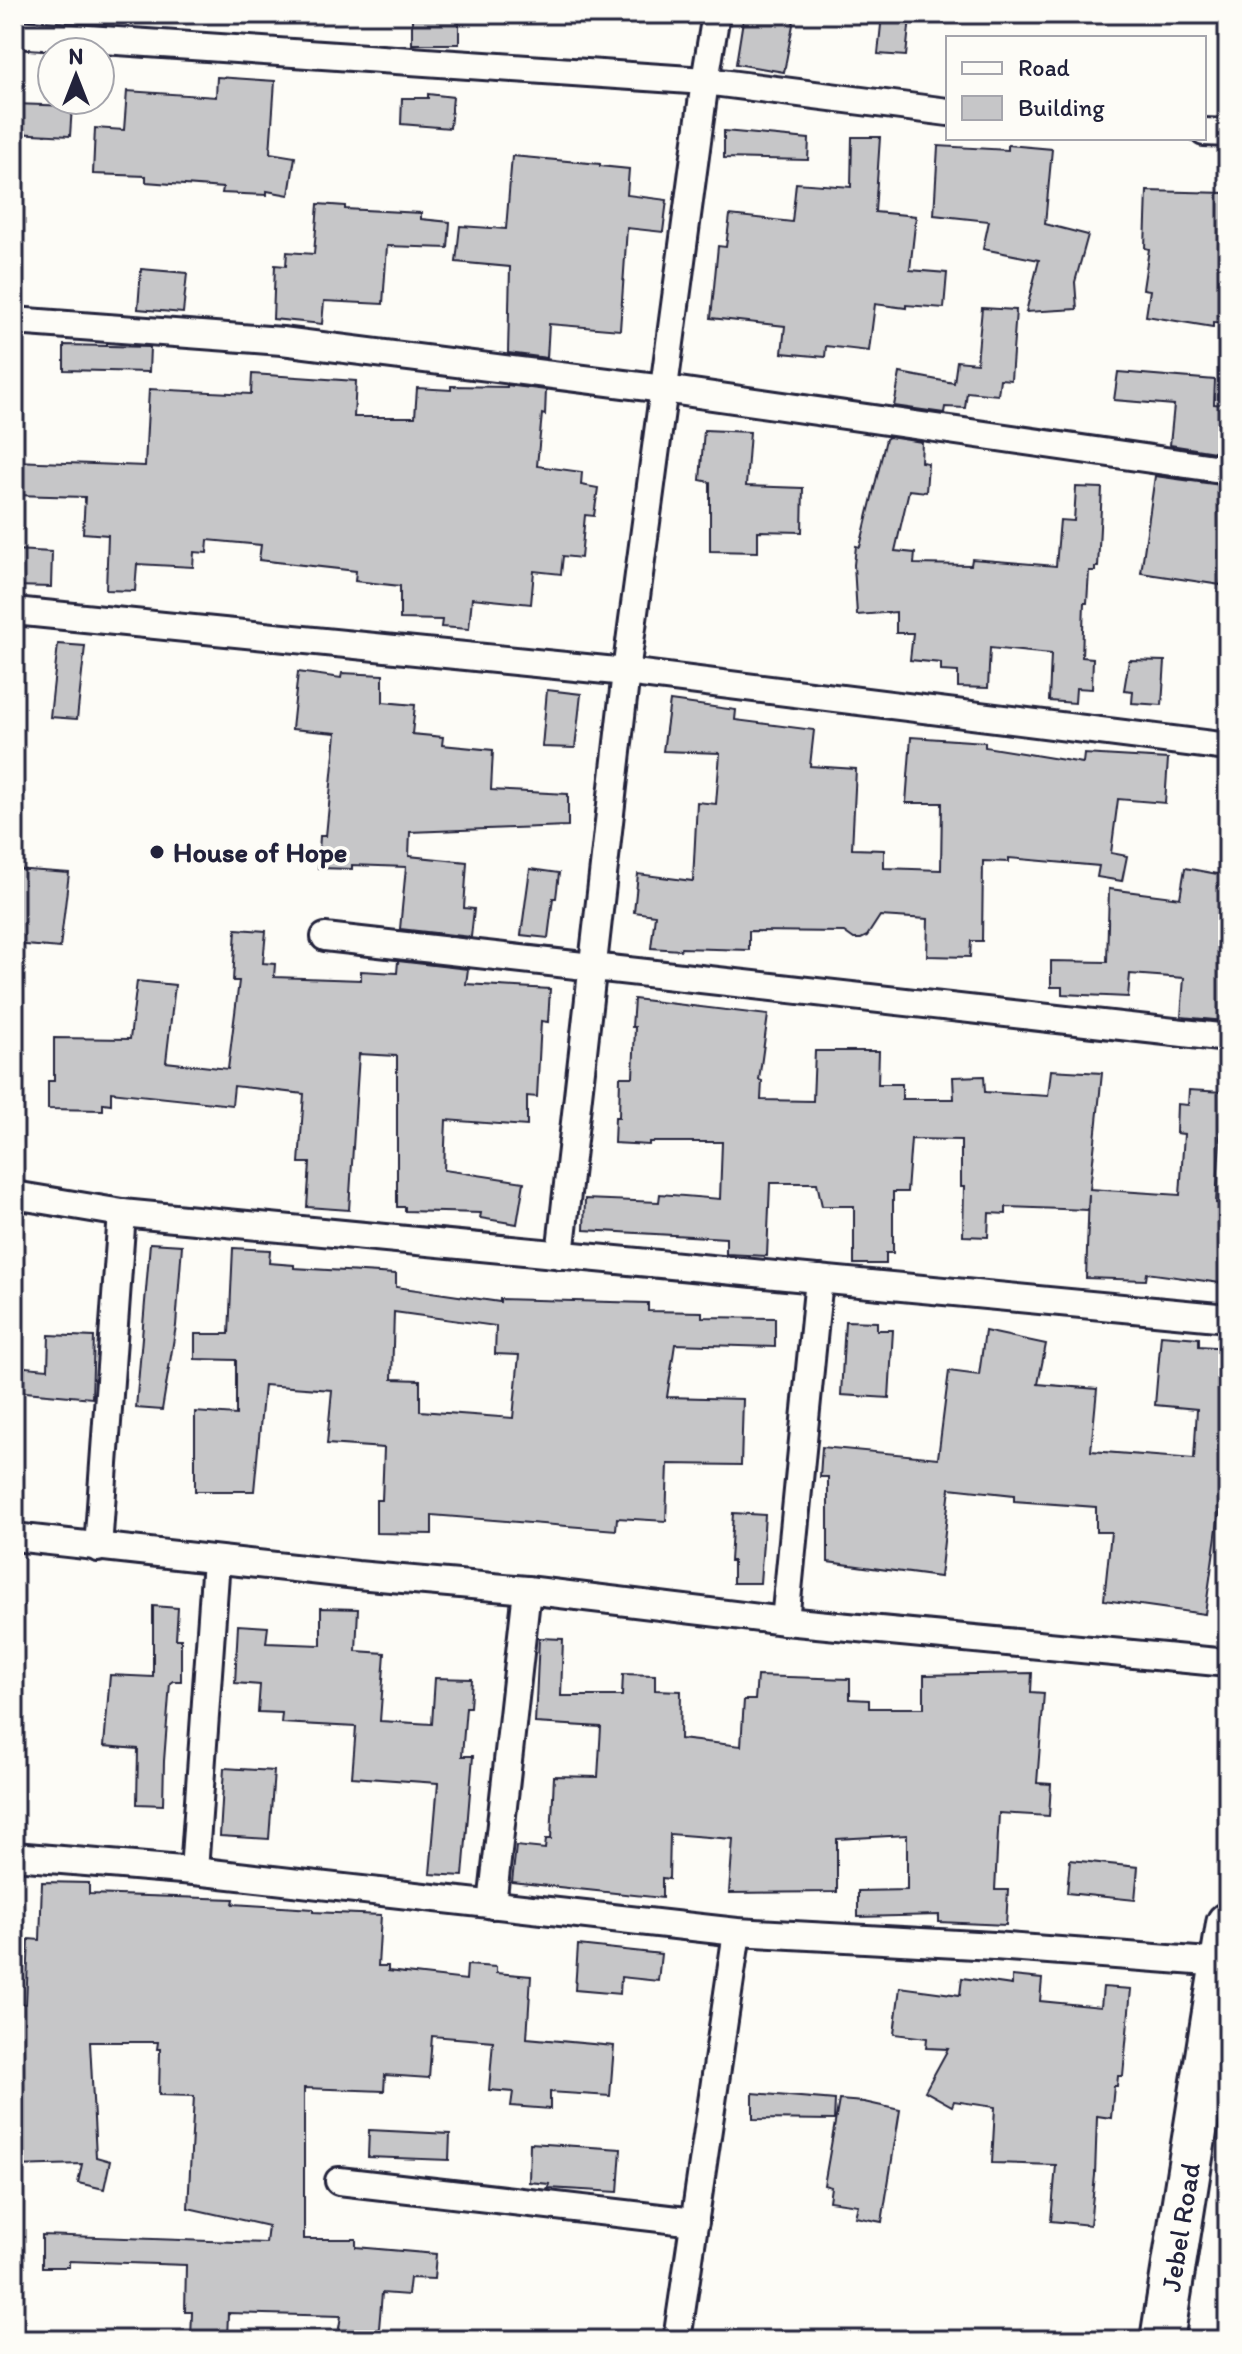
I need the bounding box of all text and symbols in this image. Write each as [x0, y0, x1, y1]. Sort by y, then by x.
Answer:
north arrow [36, 36, 116, 116]
legend [946, 36, 1206, 140]
text: N [69, 43, 83, 70]
text: Road [1018, 53, 1070, 82]
text: Building [1018, 93, 1105, 122]
place label: House of Hope [173, 835, 347, 869]
marker: House of Hope [148, 843, 166, 861]
street label: Jebel Road [1153, 2160, 1207, 2294]

